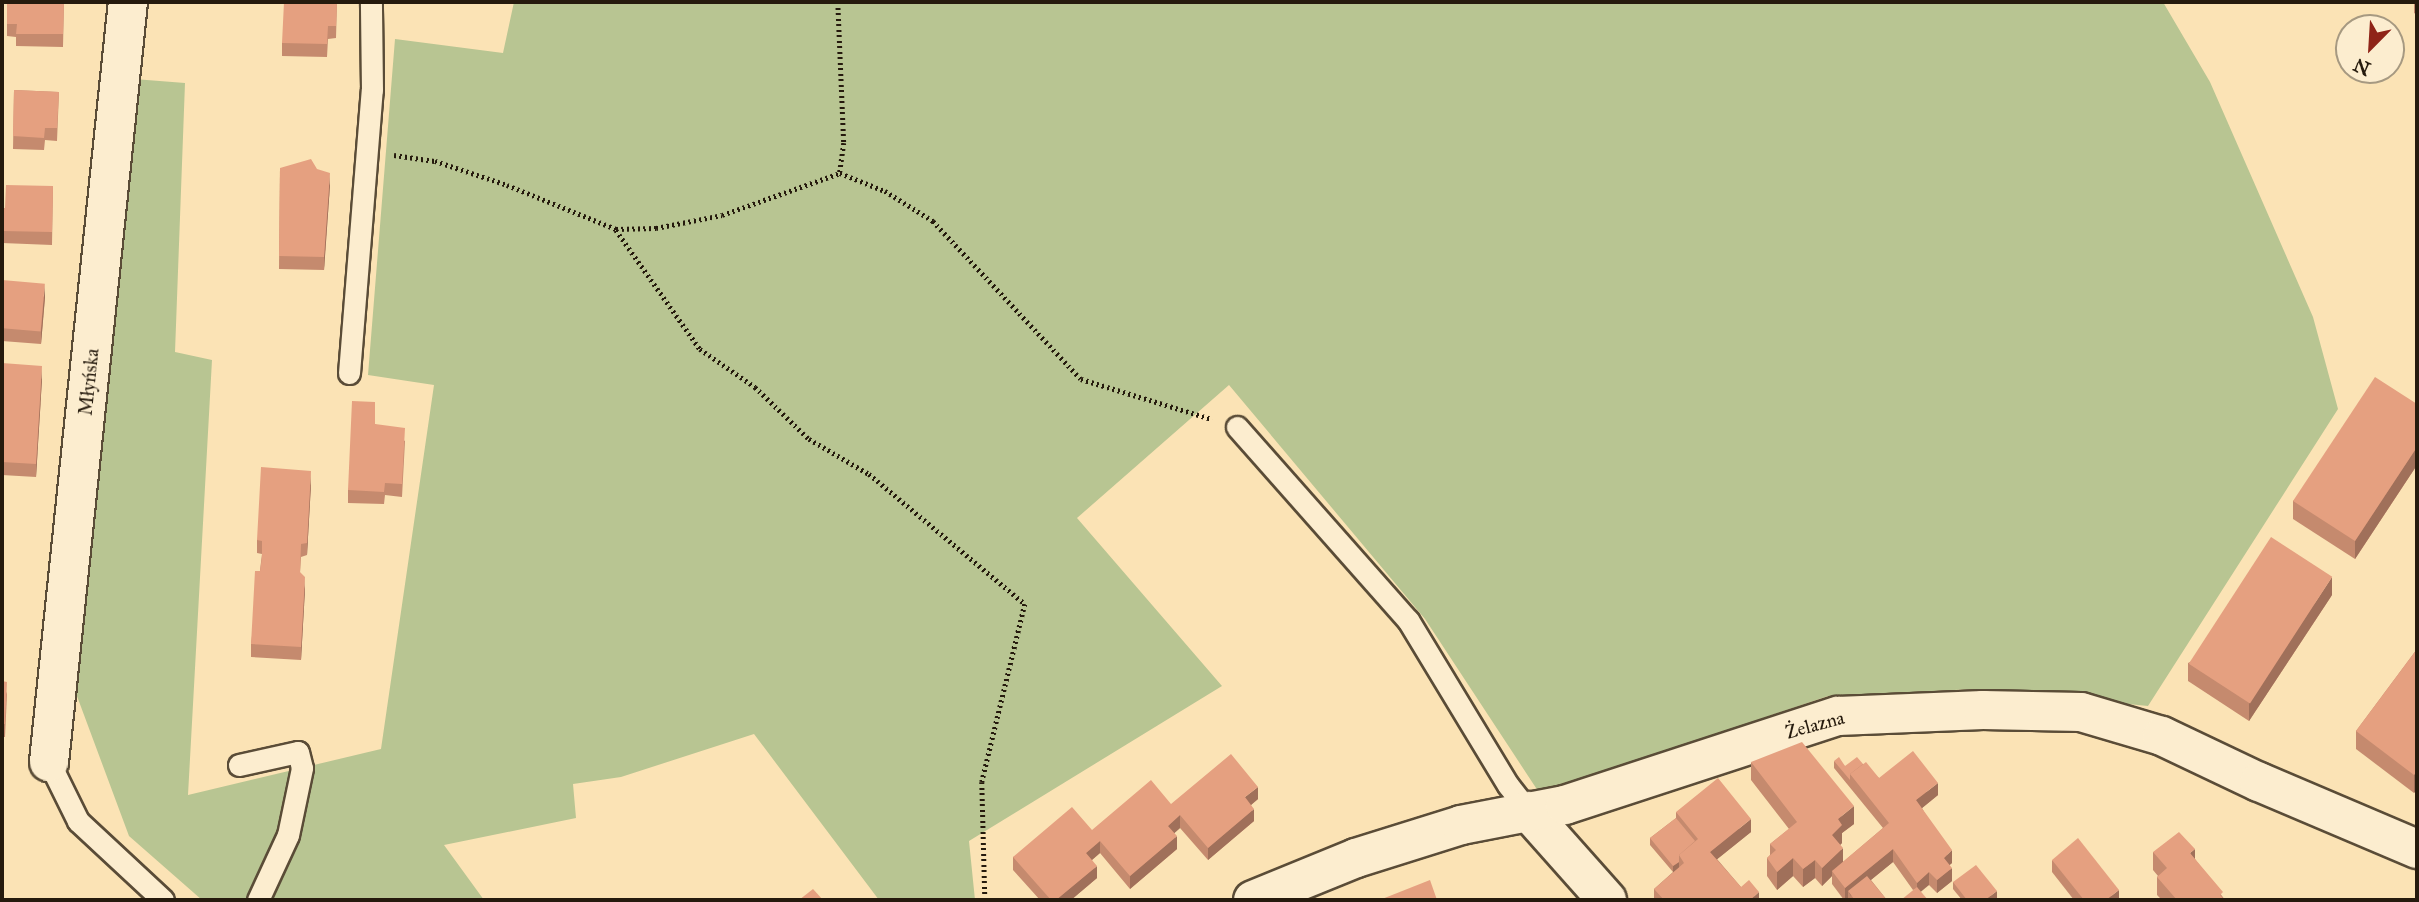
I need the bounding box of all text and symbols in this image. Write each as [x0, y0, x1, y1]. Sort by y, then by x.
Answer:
north arrow [2335, 14, 2405, 84]
text: N [2350, 53, 2374, 81]
street label: Młyńska [74, 347, 104, 417]
street label: Żelazna [1783, 706, 1847, 744]

